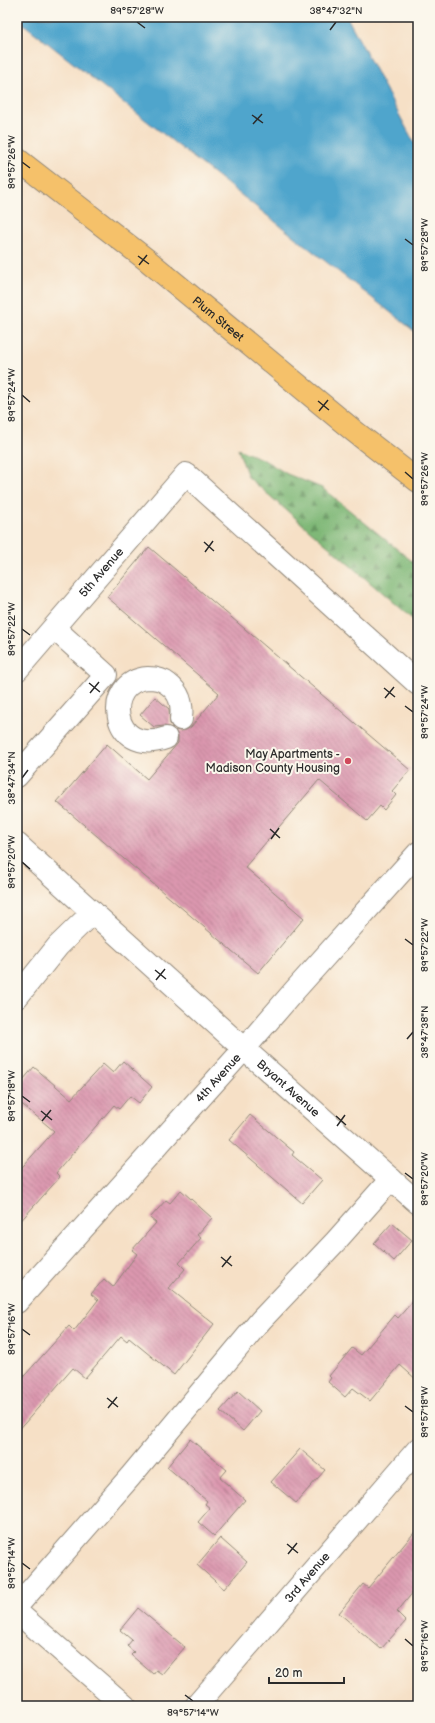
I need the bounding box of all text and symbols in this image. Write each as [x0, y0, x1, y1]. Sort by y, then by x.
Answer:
text: 89°57'28"W [110, 5, 164, 17]
text: 38°47'32"N [309, 5, 363, 17]
text: 89°57'26"W [6, 135, 18, 189]
text: 89°57'28"W [419, 218, 431, 272]
street label: Plum Street [189, 293, 247, 345]
text: 89°57'24"W [6, 368, 18, 422]
text: 89°57'26"W [419, 452, 431, 506]
street label: 5th Avenue [76, 545, 127, 601]
text: 89°57'22"W [6, 602, 18, 656]
text: 89°57'24"W [419, 685, 431, 739]
place label: May Apartments - Madison County Housing [206, 747, 340, 776]
text: 38°47'34"N [6, 751, 18, 805]
marker: May Apartments - Madison County Housing [343, 756, 353, 766]
text: 89°57'20"W [6, 835, 18, 889]
text: 89°57'22"W [419, 918, 431, 972]
text: 38°47'38"N [419, 1005, 431, 1059]
street label: 4th Avenue [192, 1050, 244, 1106]
street label: Bryant Avenue [253, 1057, 323, 1120]
text: 89°57'18"W [6, 1070, 18, 1122]
text: 89°57'20"W [419, 1152, 431, 1206]
text: 89°57'16"W [6, 1303, 18, 1355]
text: 89°57'18"W [419, 1386, 431, 1438]
text: 89°57'14"W [6, 1537, 18, 1589]
street label: 3rd Avenue [282, 1549, 333, 1606]
text: 89°57'16"W [419, 1620, 431, 1672]
scale bar [269, 1659, 344, 1685]
text: 20 m [275, 1666, 302, 1681]
text: 89°57'14"W [167, 1707, 219, 1719]

